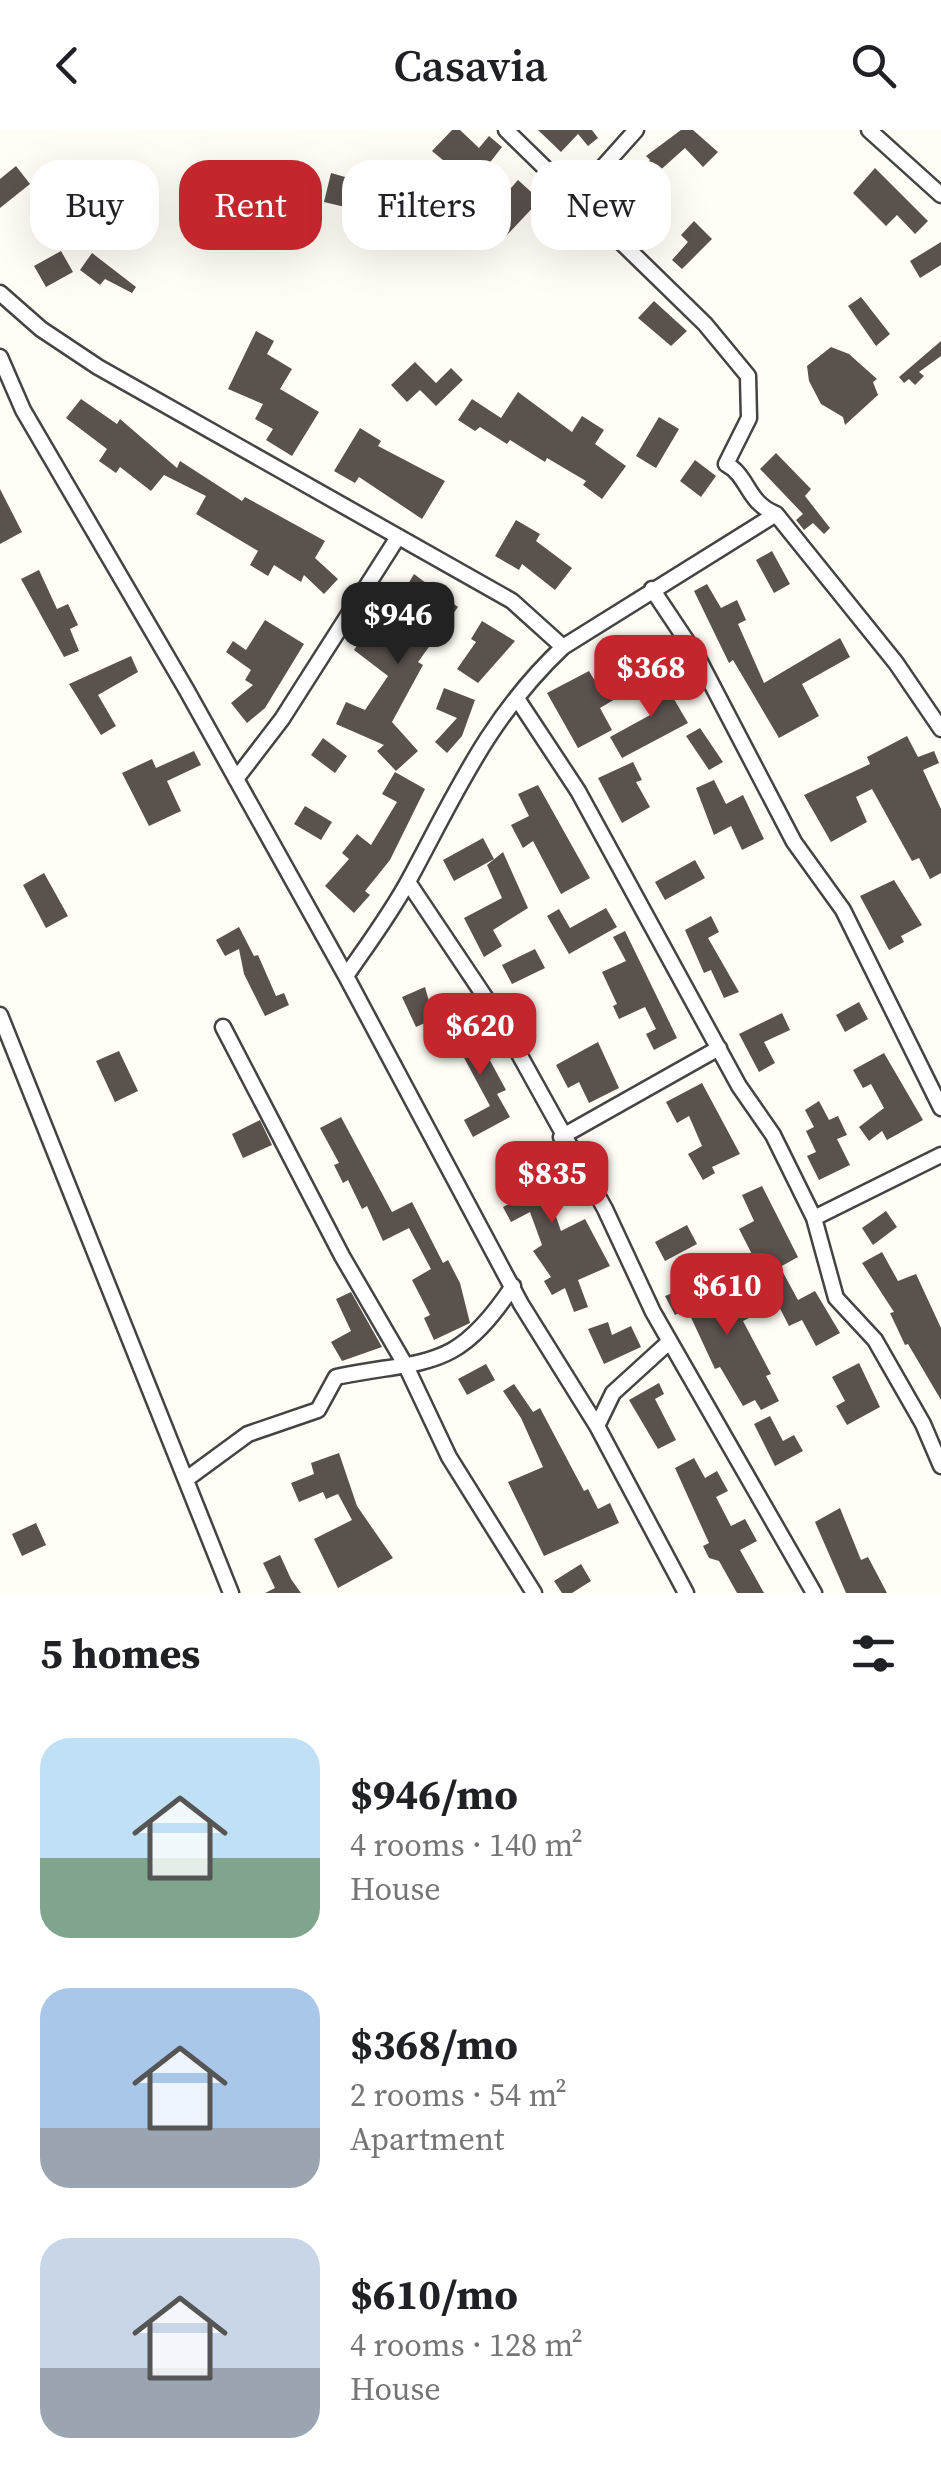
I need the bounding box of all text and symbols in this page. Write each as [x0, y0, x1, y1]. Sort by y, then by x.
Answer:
text: Casavia [393, 34, 548, 96]
icon: back [40, 38, 95, 93]
icon: search [846, 38, 901, 93]
chip: Buy [30, 160, 159, 250]
chip: Rent [179, 160, 322, 250]
chip: Filters [342, 160, 511, 250]
chip: New [531, 160, 671, 250]
pin: $946 [339, 582, 457, 667]
text: $946 [363, 592, 433, 636]
pin: $368 [592, 635, 710, 720]
text: $368 [616, 645, 686, 689]
pin: $620 [421, 993, 539, 1078]
text: $620 [445, 1003, 515, 1047]
pin: $835 [493, 1141, 611, 1226]
text: $835 [517, 1151, 587, 1195]
pin: $610 [668, 1253, 786, 1338]
text: $610 [692, 1263, 762, 1307]
text: 5 homes [40, 1624, 200, 1682]
icon: filters [846, 1626, 901, 1681]
text: $946/mo [350, 1765, 518, 1823]
icon: home [120, 1778, 240, 1898]
text: 4 rooms · 140 m² [350, 1823, 583, 1867]
text: House [350, 1867, 441, 1911]
text: $368/mo [350, 2015, 518, 2073]
icon: home [120, 2028, 240, 2148]
text: 2 rooms · 54 m² [350, 2073, 567, 2117]
text: Apartment [350, 2117, 504, 2161]
text: $610/mo [350, 2265, 518, 2323]
icon: home [120, 2278, 240, 2398]
text: 4 rooms · 128 m² [350, 2323, 583, 2367]
text: House [350, 2367, 441, 2411]

